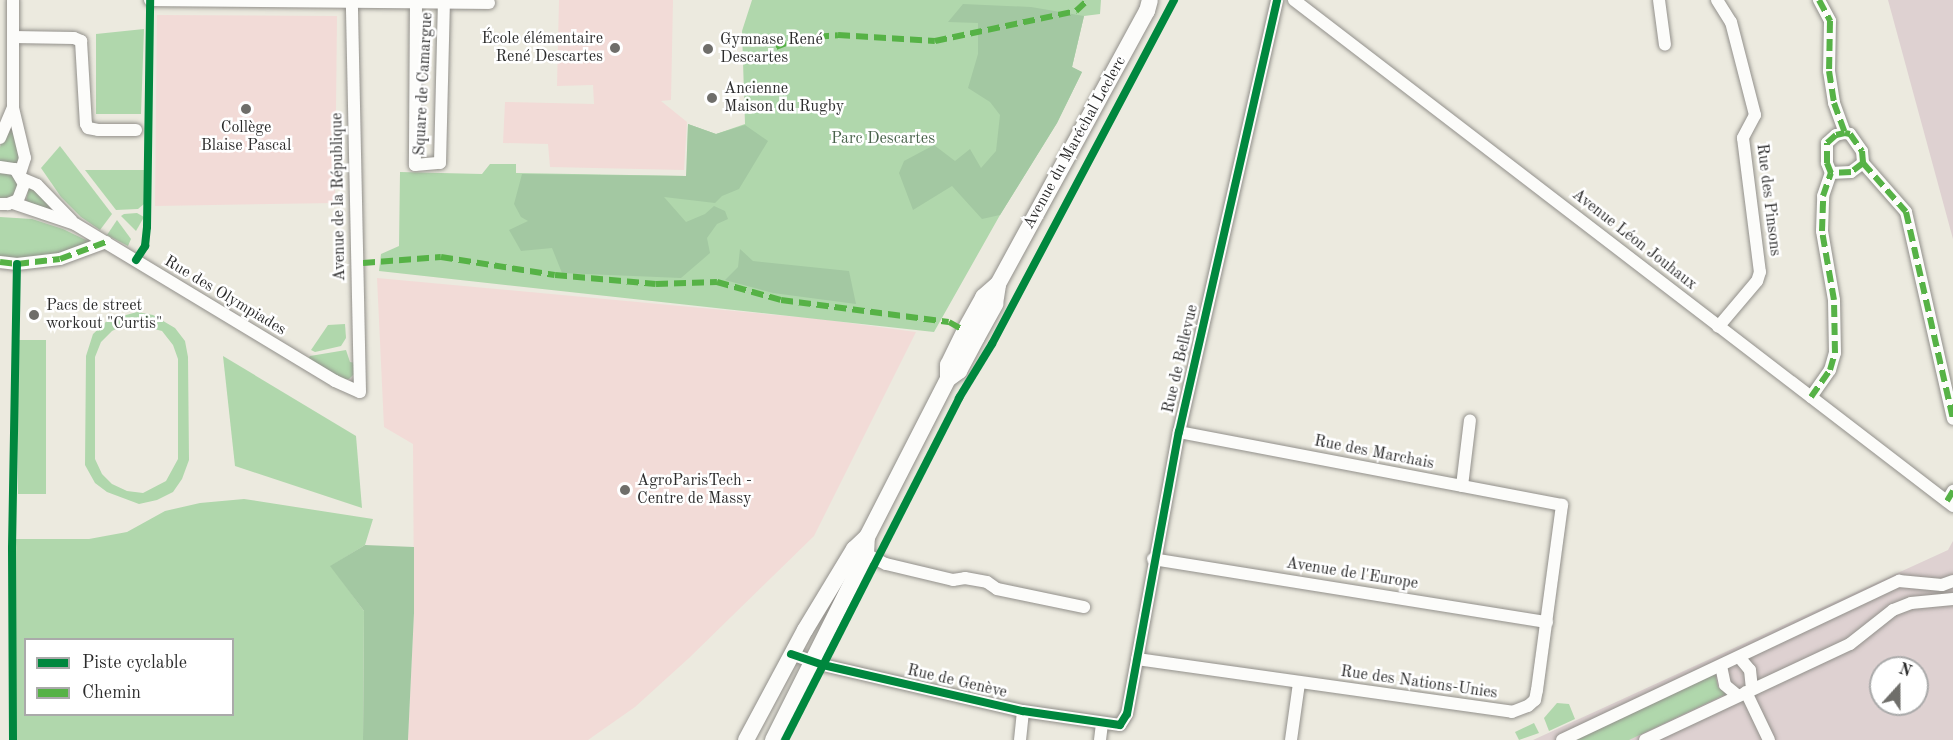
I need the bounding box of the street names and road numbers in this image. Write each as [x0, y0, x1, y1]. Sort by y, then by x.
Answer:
street label: Square de Camargue [411, 12, 437, 156]
street label: Avenue du Maréchal Leclerc [1019, 53, 1131, 233]
street label: Avenue de la République [328, 113, 350, 281]
street label: Rue des Pinsons [1752, 143, 1784, 257]
street label: Avenue Léon Jouhaux [1568, 185, 1700, 295]
street label: Rue des Olympiades [161, 252, 289, 340]
street label: Rue de Bellevue [1159, 303, 1203, 415]
street label: Rue des Marchais [1312, 432, 1436, 474]
street label: Avenue de l'Europe [1285, 554, 1419, 594]
street label: Rue de Genève [905, 661, 1009, 703]
street label: Rue des Nations-Unies [1339, 662, 1499, 704]

